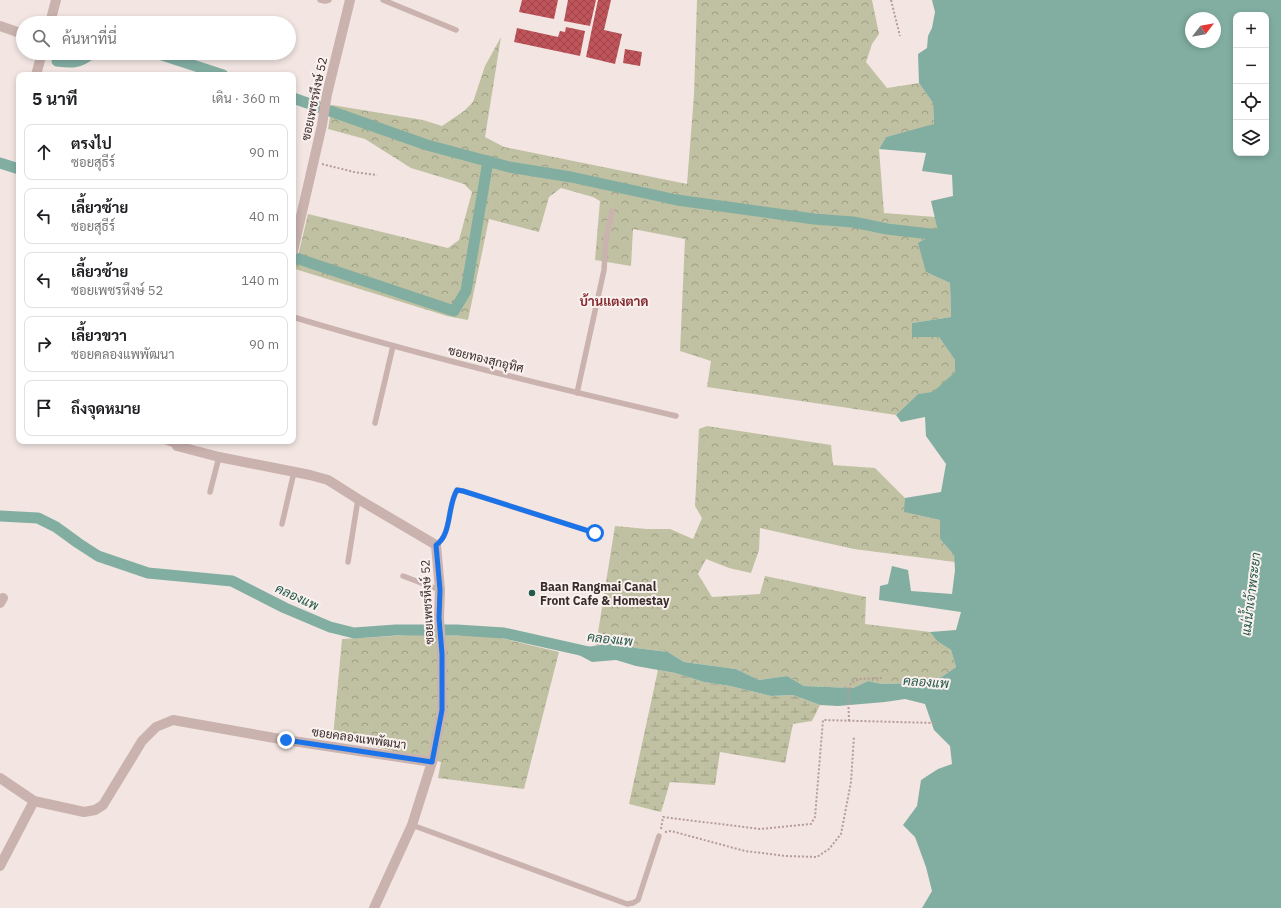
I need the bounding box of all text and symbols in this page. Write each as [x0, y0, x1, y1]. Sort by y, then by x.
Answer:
north arrow [1185, 12, 1221, 48]
map controls [1233, 12, 1269, 156]
button: + [1233, 12, 1269, 48]
search box [16, 16, 296, 60]
icon: search [30, 27, 52, 49]
text: ค้นหาที่นี่ [62, 29, 117, 48]
button: − [1233, 48, 1269, 84]
street label: ซอยเพชรหึงษ์ 52 [298, 56, 330, 142]
button: locate [1233, 84, 1269, 120]
text: 5 นาที [32, 88, 77, 110]
text: เดิน · 360 m [212, 90, 280, 107]
button: layers [1233, 120, 1269, 156]
text: ตรงไป [71, 134, 112, 153]
icon: ahead [33, 141, 55, 163]
text: 90 m [249, 144, 279, 161]
text: ซอยสุธีร์ [71, 154, 115, 171]
text: เลี้ยวซ้าย [71, 198, 128, 217]
icon: left [33, 205, 55, 227]
text: 40 m [249, 208, 279, 225]
text: ซอยสุธีร์ [71, 218, 115, 235]
text: เลี้ยวซ้าย [71, 262, 128, 281]
icon: left [33, 269, 55, 291]
text: 140 m [241, 272, 279, 289]
text: ซอยเพชรหึงษ์ 52 [71, 282, 163, 299]
district label: บ้านแตงตาด [580, 293, 648, 310]
text: เลี้ยวขวา [71, 326, 127, 345]
icon: right [33, 333, 55, 355]
text: 90 m [249, 336, 279, 353]
street label: ซอยทองสุกอุทิศ [446, 342, 526, 378]
text: ซอยคลองแพพัฒนา [71, 346, 175, 363]
icon: arrive [33, 397, 55, 419]
text: ถึงจุดหมาย [71, 399, 141, 418]
route start [586, 524, 604, 542]
water label: แม่น้ำเจ้าพระยา [1233, 551, 1265, 637]
street label: ซอยเพชรหึงษ์ 52 [417, 559, 437, 645]
place label: Baan Rangmai Canal Front Cafe & Homestay [540, 579, 670, 608]
water label: คลองแพ [273, 580, 322, 615]
marker: Baan Rangmai Canal Front Cafe & Homestay [527, 588, 537, 598]
water label: คลองแพ [586, 628, 634, 650]
water label: คลองแพ [903, 672, 950, 692]
street label: ซอยคลองแพพัฒนา [311, 724, 407, 752]
route end [277, 731, 295, 749]

